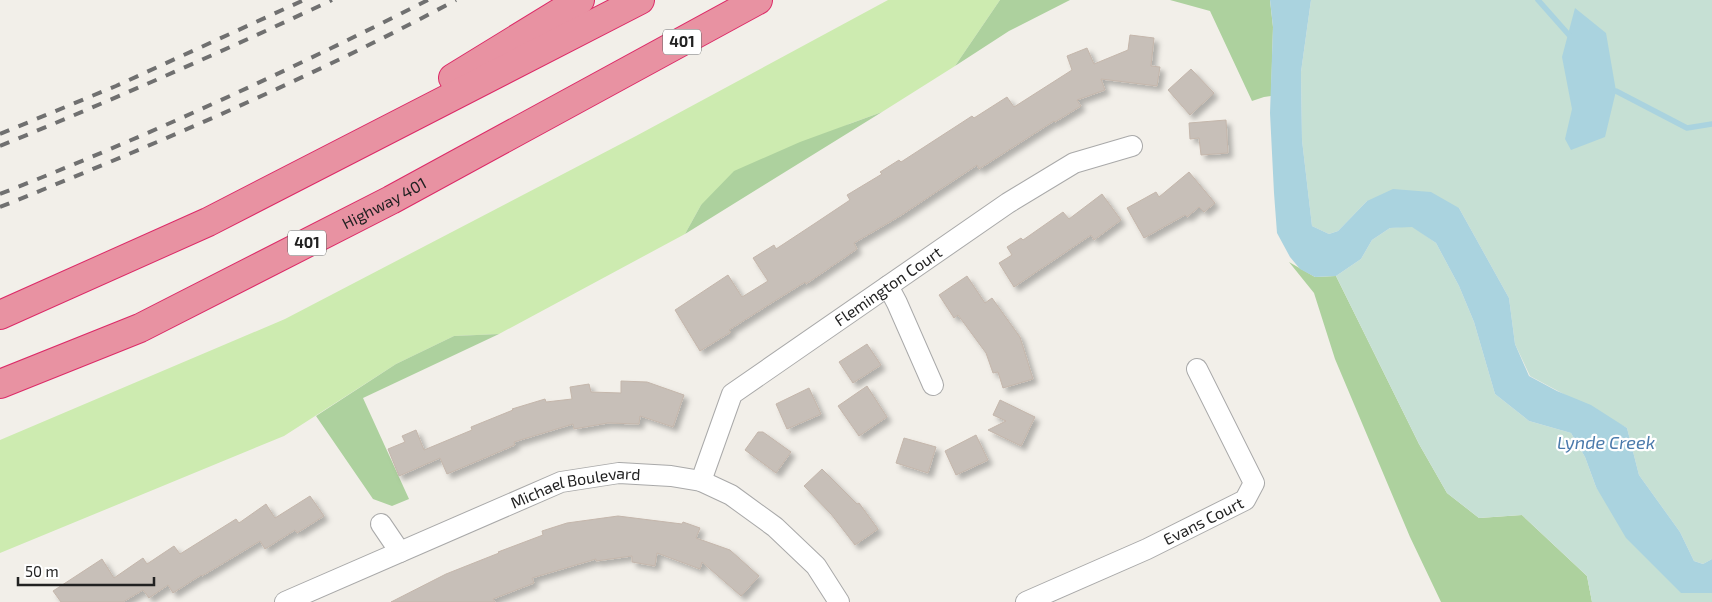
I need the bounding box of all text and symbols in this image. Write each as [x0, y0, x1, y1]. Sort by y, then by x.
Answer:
road number: 401 [663, 30, 701, 54]
street label: Highway 401 [339, 173, 429, 232]
road number: 401 [288, 230, 326, 256]
street label: Flemington Court [830, 242, 945, 329]
water label: Lynde Creek [1557, 431, 1655, 453]
street label: Michael Boulevard [507, 463, 641, 512]
street label: Evans Court [1160, 492, 1246, 548]
scale bar [18, 554, 154, 586]
text: 50 m [25, 562, 59, 580]

